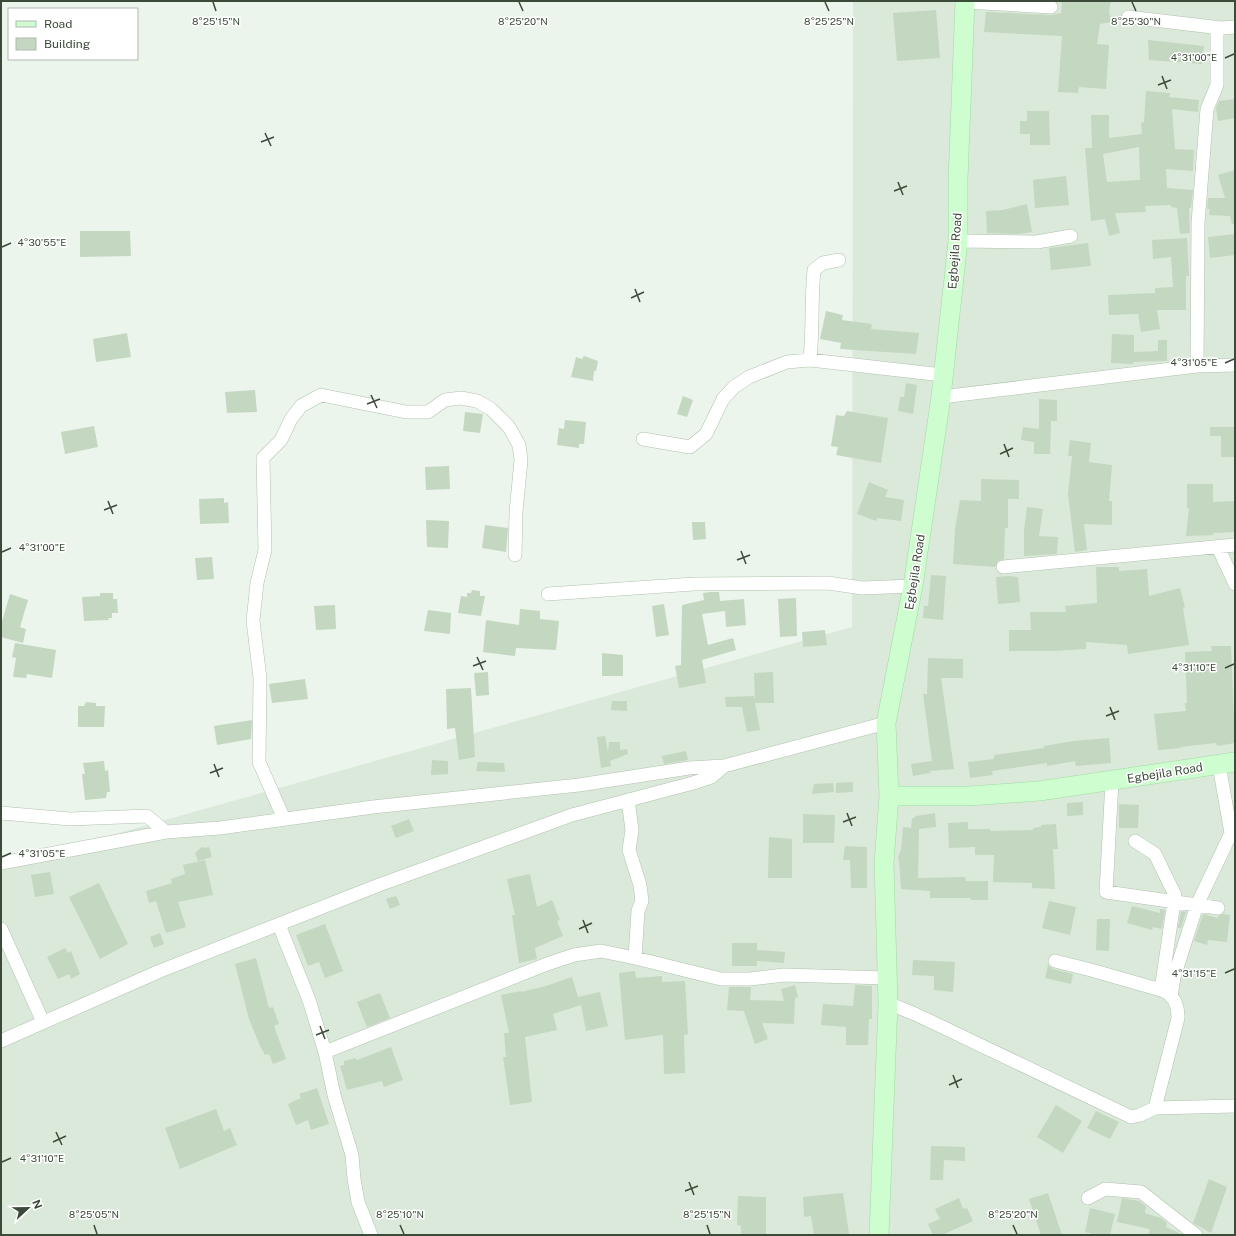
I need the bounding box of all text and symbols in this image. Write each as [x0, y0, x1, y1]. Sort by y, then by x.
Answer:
legend [8, 8, 138, 60]
text: 8°25'15"N [192, 15, 240, 27]
text: 8°25'20"N [498, 15, 548, 27]
text: 8°25'25"N [804, 15, 854, 27]
text: 8°25'30"N [1111, 15, 1161, 27]
text: Road [44, 17, 72, 31]
text: Building [44, 37, 90, 51]
text: 4°31'00"E [1171, 51, 1217, 63]
street label: Egbejila Road [945, 212, 965, 290]
text: 4°30'55"E [17, 236, 67, 248]
text: 4°31'05"E [1171, 356, 1217, 368]
street label: Egbejila Road [902, 533, 928, 611]
text: 4°31'00"E [19, 541, 65, 553]
text: 4°31'10"E [1172, 661, 1216, 673]
street label: Egbejila Road [1126, 760, 1204, 786]
text: 4°31'05"E [19, 847, 65, 859]
text: 4°31'15"E [1172, 967, 1216, 979]
text: 4°31'10"E [20, 1152, 64, 1164]
north arrow [8, 1188, 48, 1228]
text: N [30, 1198, 44, 1210]
text: 8°25'05"N [69, 1208, 119, 1220]
text: 8°25'10"N [376, 1208, 424, 1220]
text: 8°25'15"N [683, 1208, 731, 1220]
text: 8°25'20"N [988, 1208, 1038, 1220]

